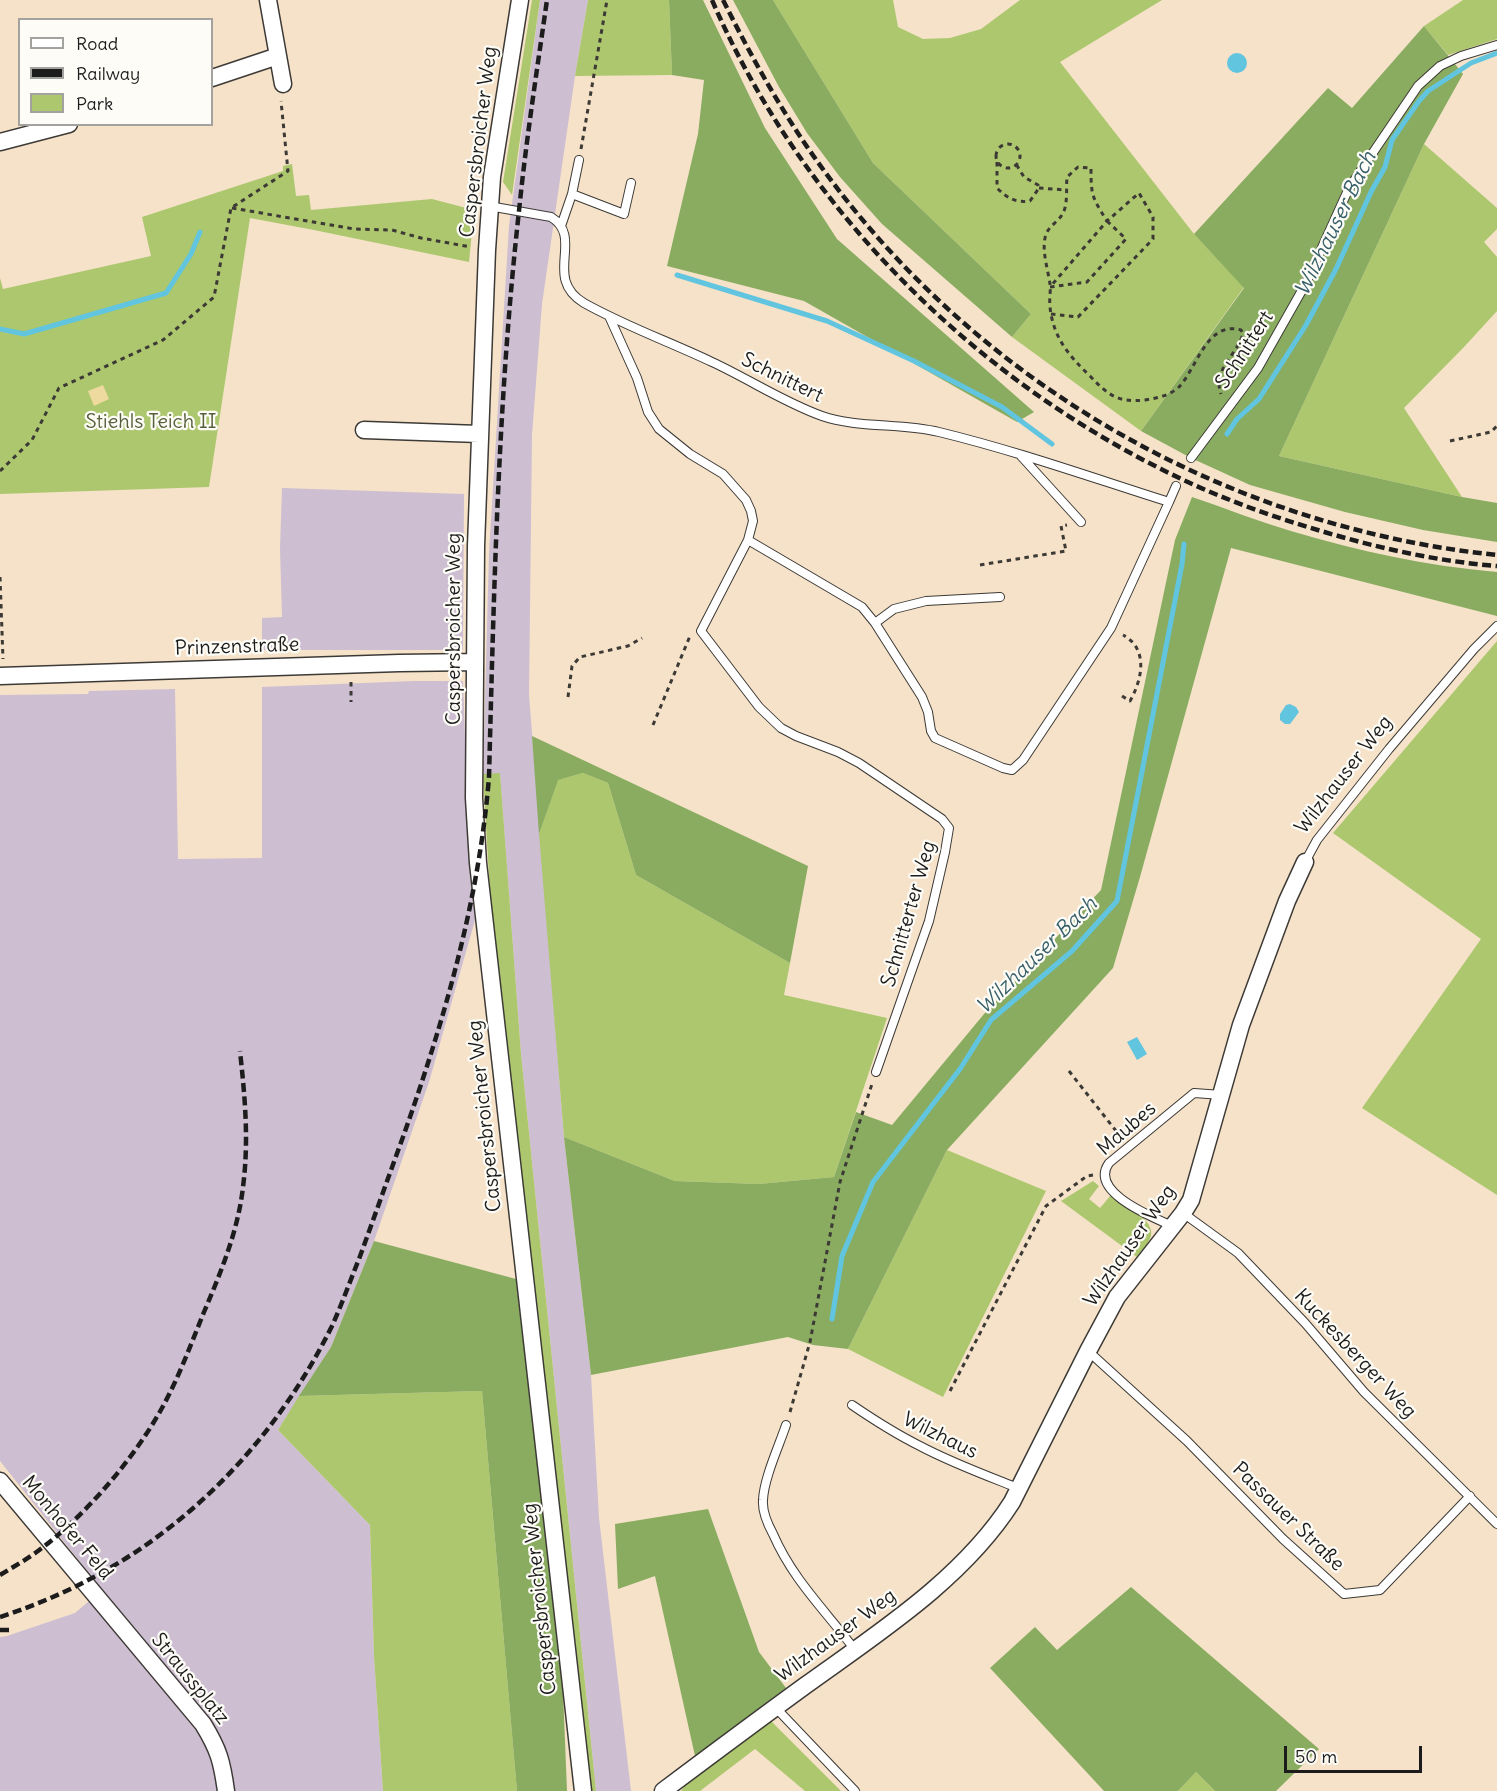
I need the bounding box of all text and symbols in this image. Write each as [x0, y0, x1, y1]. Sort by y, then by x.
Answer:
legend [18, 18, 213, 126]
text: Road [76, 32, 118, 55]
street label: Caspersbroicher Weg [455, 45, 503, 239]
text: Railway [76, 62, 140, 85]
text: Park [76, 92, 113, 115]
water label: Wilzhauser Bach [1290, 148, 1382, 300]
street label: Schnittert [1211, 307, 1279, 393]
street label: Schnittert [737, 348, 827, 408]
park label: Stiehls Teich II [86, 410, 216, 434]
street label: Caspersbroicher Weg [442, 533, 466, 725]
street label: Prinzenstraße [174, 633, 300, 661]
street label: Wilzhauser Weg [1290, 711, 1398, 839]
street label: Schnitterter Weg [877, 838, 941, 990]
water label: Wilzhauser Bach [972, 892, 1102, 1020]
street label: Caspersbroicher Weg [463, 1019, 507, 1213]
street label: Maubes [1093, 1097, 1161, 1161]
street label: Wilzhauser Weg [1079, 1180, 1181, 1312]
street label: Kuckesberger Weg [1289, 1284, 1421, 1424]
street label: Wilzhaus [899, 1408, 981, 1464]
street label: Passauer Straße [1227, 1458, 1349, 1576]
street label: Monhofer Feld [17, 1471, 117, 1585]
street label: Caspersbroicher Weg [518, 1502, 562, 1696]
street label: Wilzhauser Weg [771, 1584, 901, 1688]
street label: Straussplatz [146, 1629, 234, 1729]
scale bar [1287, 1734, 1425, 1772]
text: 50 m [1295, 1745, 1337, 1768]

